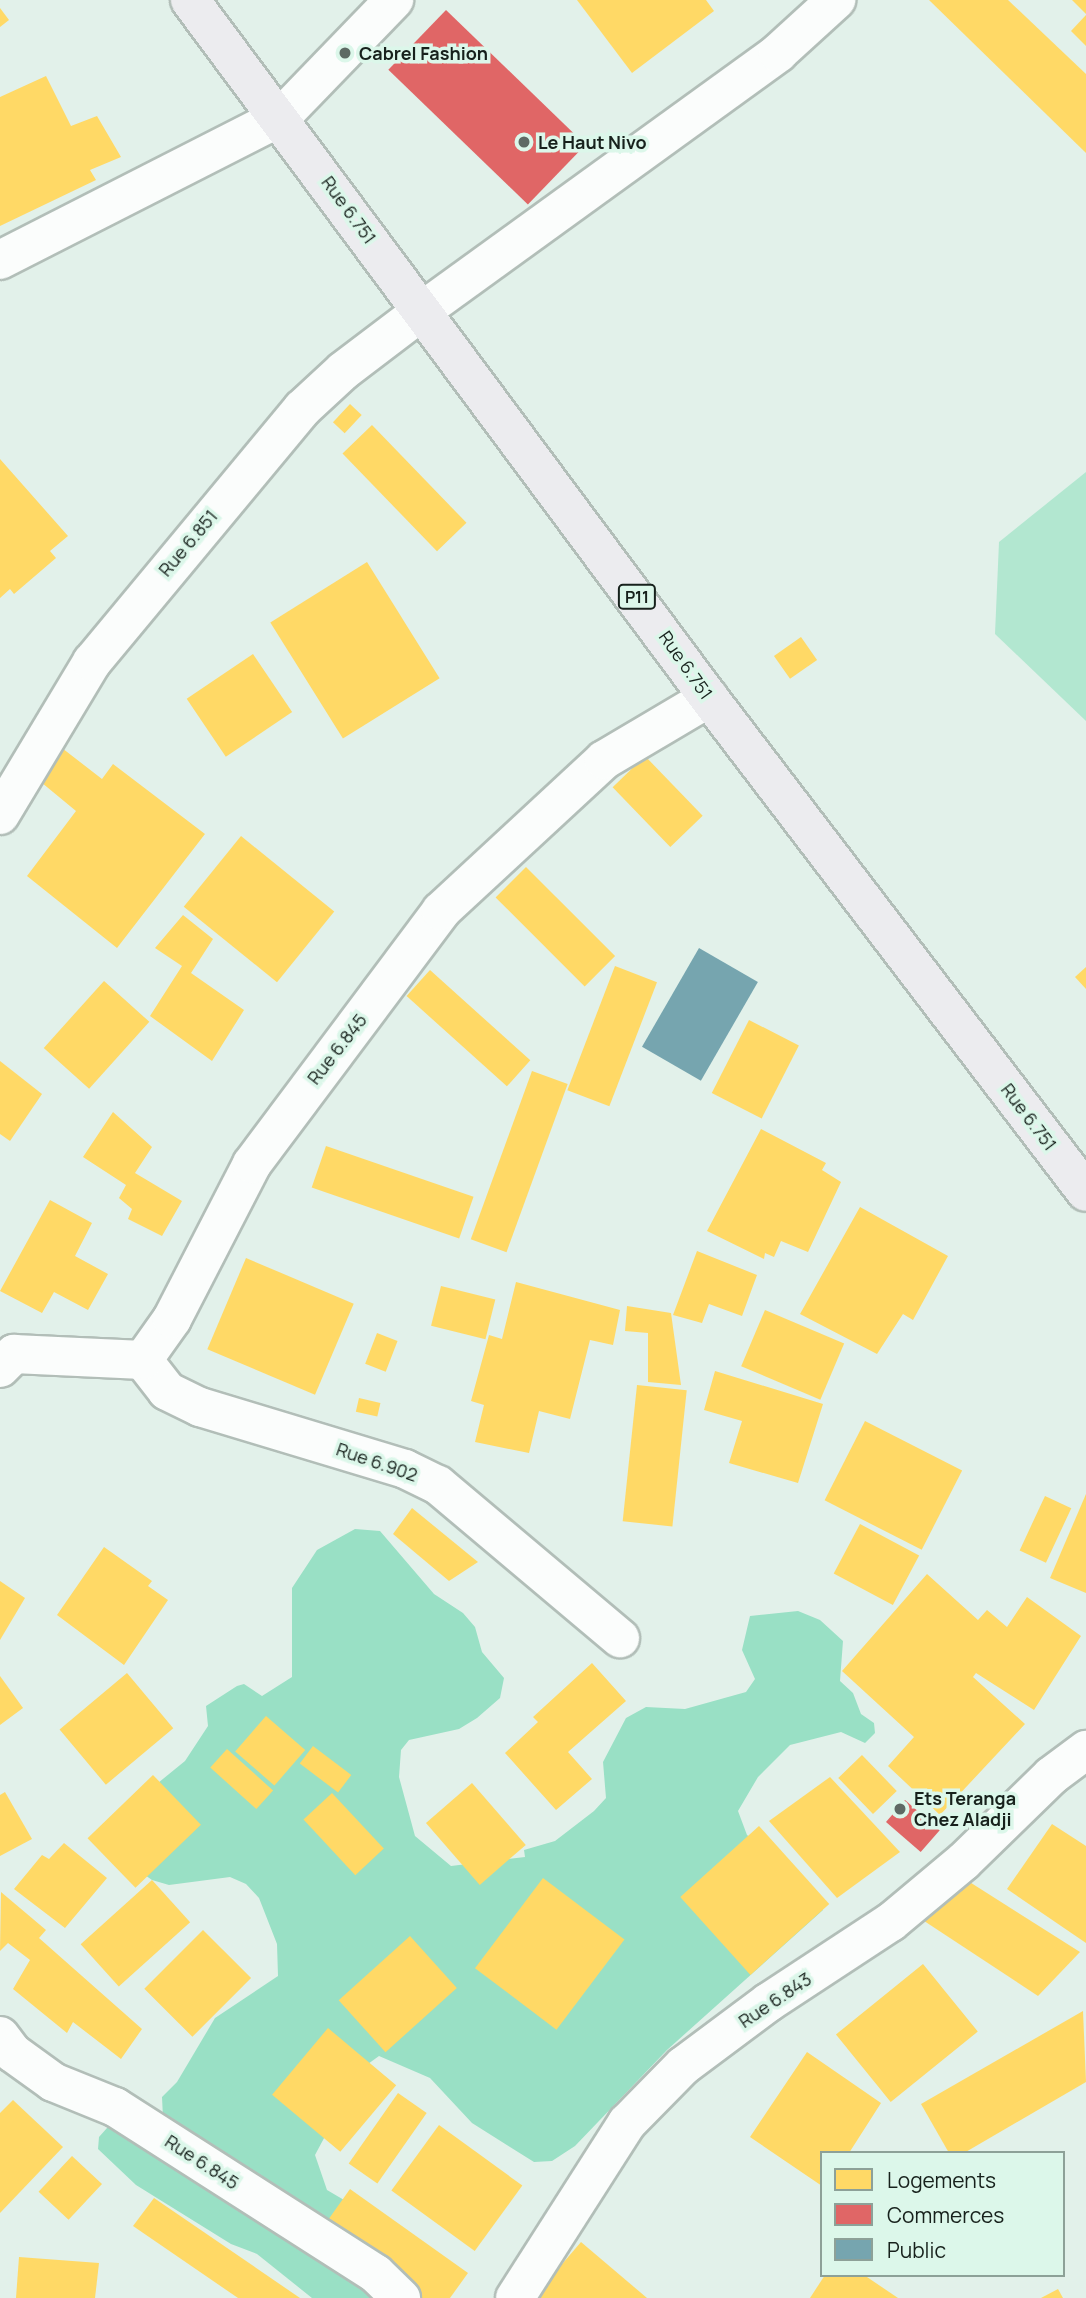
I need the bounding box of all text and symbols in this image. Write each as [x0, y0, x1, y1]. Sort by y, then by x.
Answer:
place label: Cabrel Fashion [359, 42, 488, 64]
marker: Cabrel Fashion [337, 45, 353, 61]
place label: Le Haut Nivo [538, 131, 647, 153]
marker: Le Haut Nivo [516, 134, 532, 150]
street label: Rue 6.751 [317, 172, 381, 248]
street label: Rue 6.851 [154, 506, 222, 580]
road number: P11 [618, 584, 656, 610]
street label: Rue 6.751 [655, 627, 717, 703]
street label: Rue 6.845 [303, 1010, 371, 1088]
street label: Rue 6.751 [997, 1079, 1061, 1155]
street label: Rue 6.902 [334, 1438, 420, 1486]
place label: Ets Teranga Chez Aladji [914, 1788, 1016, 1830]
marker: Ets Teranga Chez Aladji [892, 1801, 908, 1817]
street label: Rue 6.843 [735, 1968, 815, 2032]
street label: Rue 6.845 [161, 2130, 243, 2194]
legend [820, 2151, 1065, 2277]
text: Logements [887, 2166, 996, 2194]
text: Commerces [887, 2201, 1004, 2229]
text: Public [887, 2236, 946, 2264]

